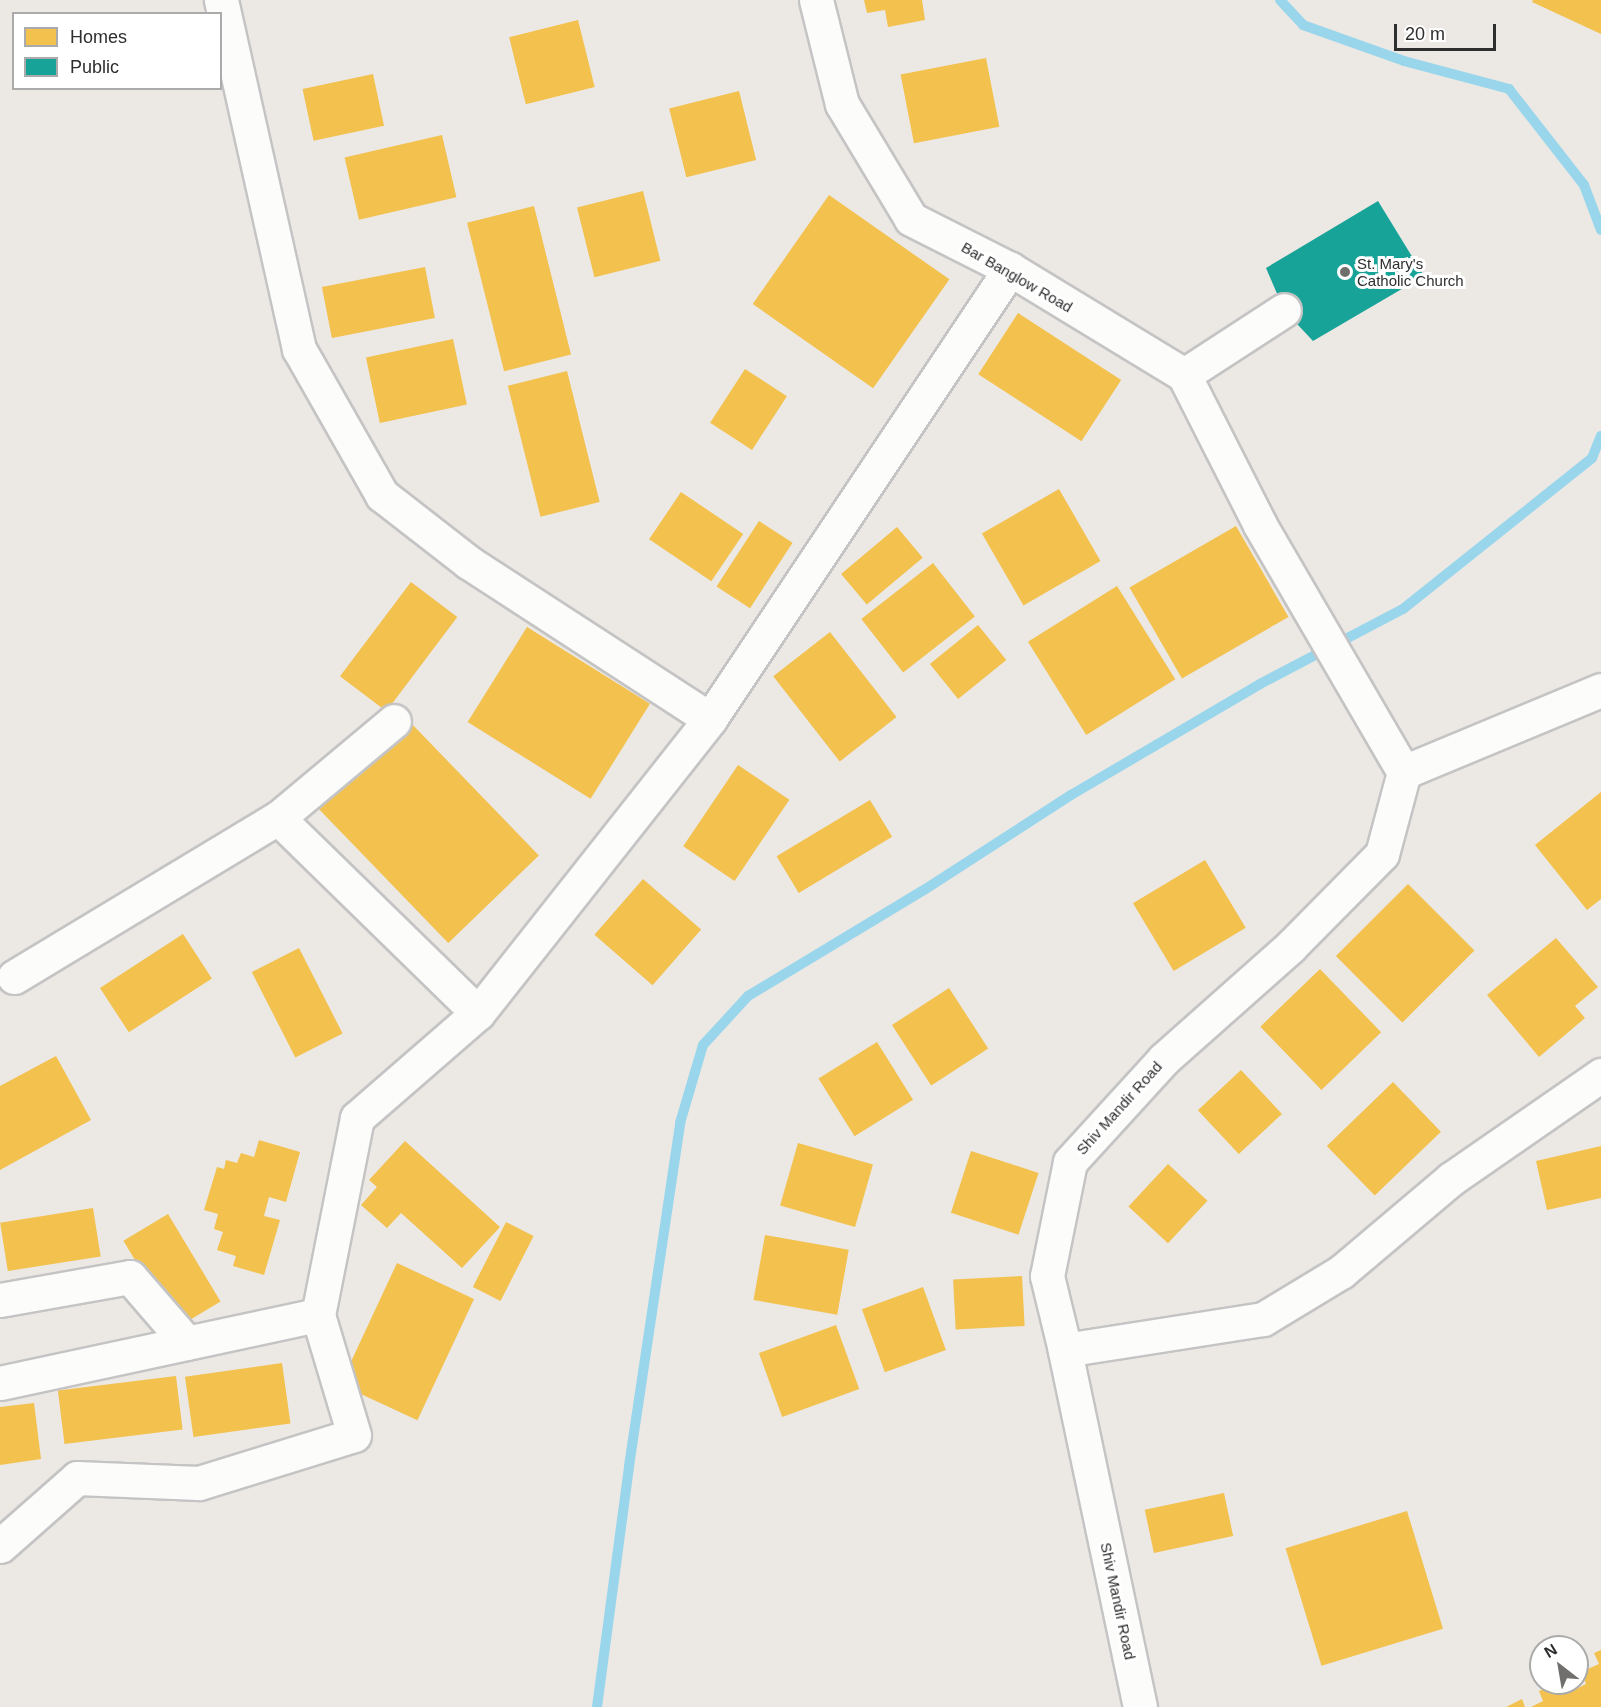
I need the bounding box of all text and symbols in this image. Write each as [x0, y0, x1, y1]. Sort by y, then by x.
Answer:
legend [12, 12, 222, 90]
scale bar [1397, 12, 1499, 50]
text: 20 m [1405, 24, 1445, 44]
text: Homes [70, 27, 127, 47]
text: Public [70, 57, 119, 77]
street label: Bar Banglow Road [958, 238, 1076, 316]
place label: St. Mary's Catholic Church [1357, 254, 1464, 289]
marker: St. Mary's Catholic Church [1338, 265, 1352, 279]
street label: Shiv Mandir Road [1072, 1058, 1166, 1158]
street label: Shiv Mandir Road [1097, 1541, 1139, 1661]
north arrow [1529, 1635, 1589, 1695]
text: N [1541, 1641, 1560, 1661]

